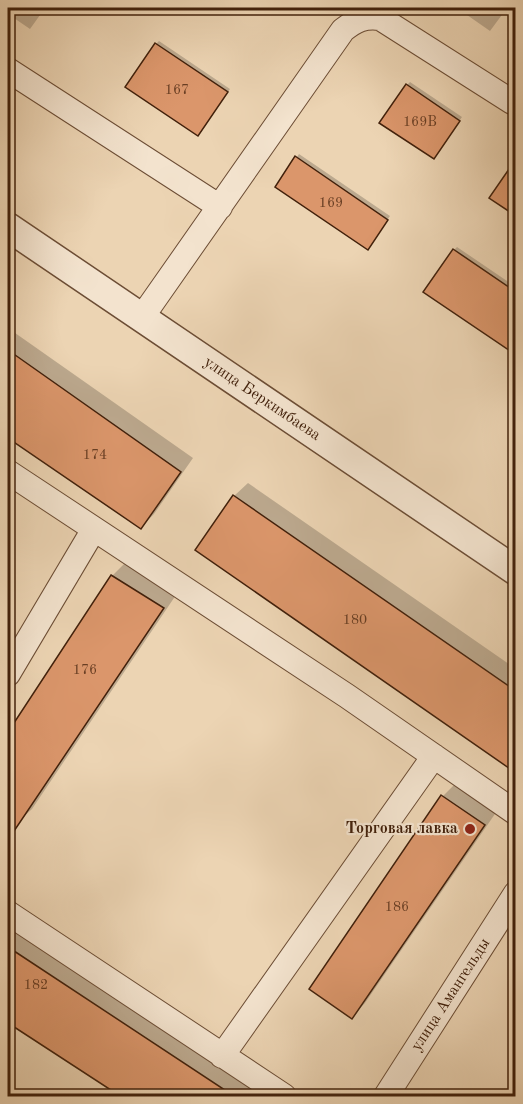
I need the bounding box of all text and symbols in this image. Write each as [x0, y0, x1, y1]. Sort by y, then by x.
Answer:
house number: 167 [165, 83, 189, 97]
house number: 169В [403, 115, 437, 129]
house number: 169 [319, 196, 343, 210]
street label: улица Беркимбаева [201, 354, 323, 444]
house number: 174 [83, 448, 107, 462]
house number: 180 [343, 613, 367, 627]
house number: 176 [73, 663, 97, 677]
place label: Торговая лавка [346, 821, 458, 837]
marker: Торговая лавка [463, 822, 477, 836]
house number: 186 [385, 900, 409, 914]
street label: улица Амангельды [409, 936, 493, 1054]
house number: 182 [24, 978, 48, 992]

